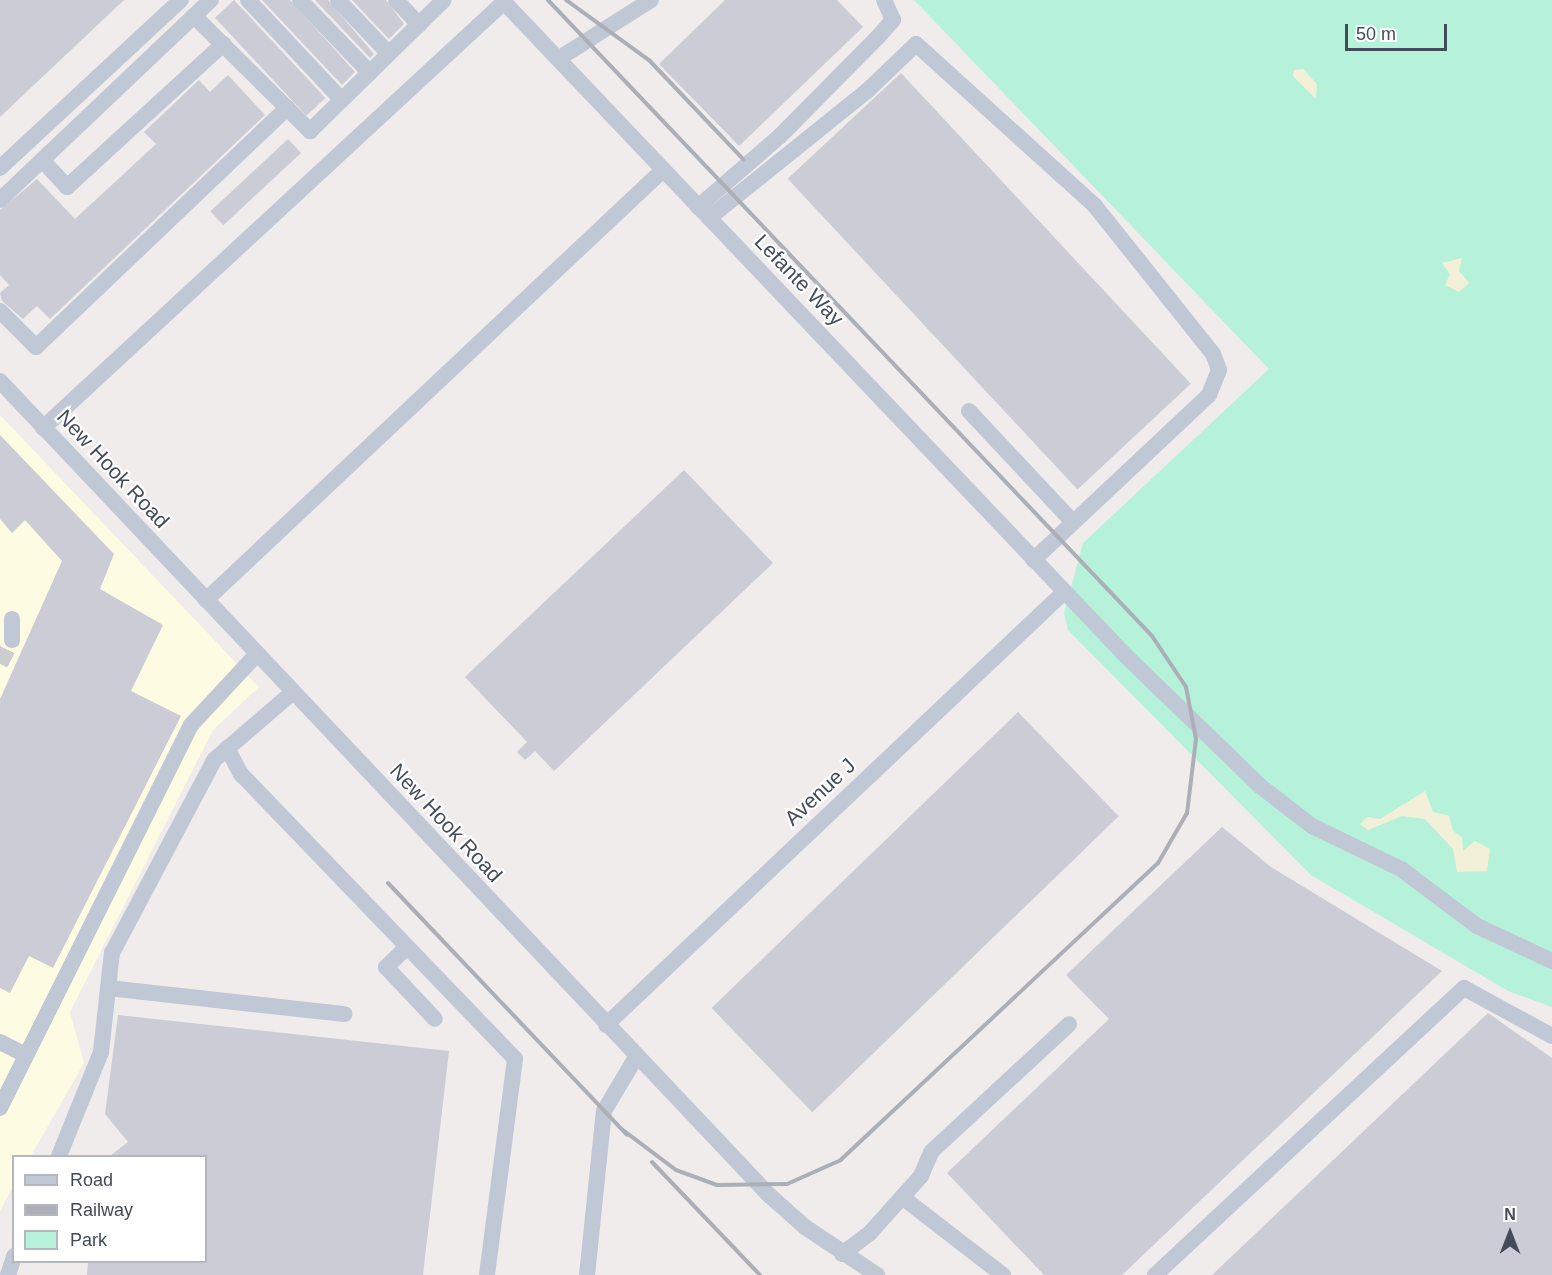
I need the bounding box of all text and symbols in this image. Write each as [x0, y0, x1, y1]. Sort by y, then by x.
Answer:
scale bar [1348, 12, 1450, 50]
text: 50 m [1356, 24, 1396, 44]
street label: Lefante Way [749, 229, 849, 331]
street label: New Hook Road [52, 404, 174, 534]
street label: Avenue J [780, 753, 860, 831]
street label: New Hook Road [385, 758, 507, 888]
legend [12, 1155, 207, 1263]
text: Road [70, 1170, 113, 1190]
text: Railway [70, 1200, 133, 1220]
north arrow [1480, 1203, 1540, 1263]
text: N [1504, 1206, 1516, 1223]
text: Park [70, 1230, 107, 1250]

